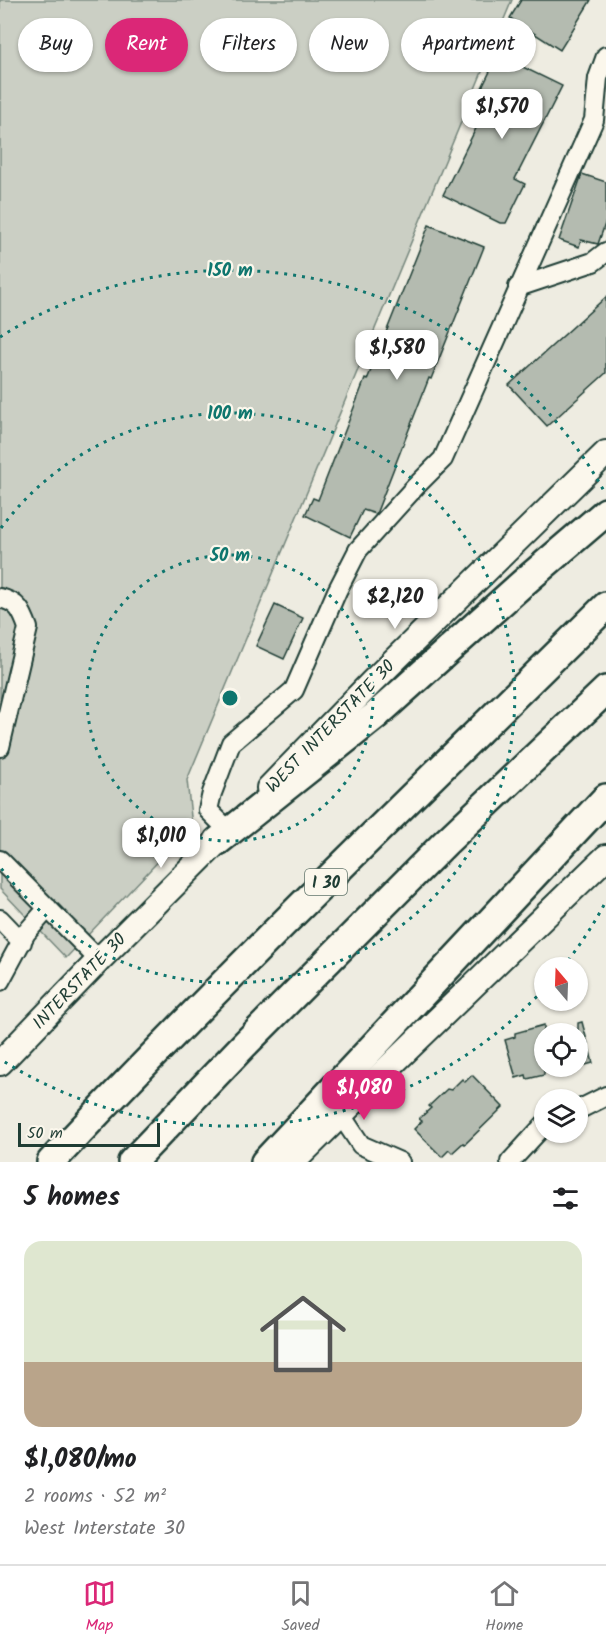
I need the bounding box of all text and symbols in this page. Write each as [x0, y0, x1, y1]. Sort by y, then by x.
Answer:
chip: Buy [18, 18, 93, 72]
chip: Rent [105, 18, 188, 72]
chip: Filters [200, 18, 297, 72]
chip: New [309, 18, 389, 72]
chip: Apartment [401, 18, 536, 72]
pin: $1,570 [453, 89, 551, 140]
text: $1,570 [476, 92, 528, 124]
text: 150 m [207, 257, 253, 286]
pin: $1,580 [348, 330, 446, 381]
text: $1,580 [369, 333, 425, 365]
text: 100 m [207, 400, 253, 429]
text: 50 m [209, 542, 250, 571]
pin: $2,120 [346, 579, 444, 630]
text: $2,120 [367, 582, 423, 614]
street label: WEST INTERSTATE 30 [259, 654, 403, 801]
centre of rings [220, 688, 240, 708]
pin: $1,010 [112, 818, 210, 869]
text: $1,010 [136, 821, 186, 853]
road number: I 30 [305, 869, 347, 895]
street label: INTERSTATE 30 [26, 927, 134, 1037]
north arrow [534, 957, 588, 1011]
map controls [534, 957, 588, 1143]
button: locate [534, 1023, 588, 1077]
pin: $1,080 [315, 1070, 413, 1121]
text: $1,080 [336, 1073, 392, 1105]
button: layers [534, 1089, 588, 1143]
scale bar [18, 1120, 160, 1148]
text: 50 m [27, 1121, 63, 1146]
text: 5 homes [24, 1177, 120, 1219]
icon: filters [549, 1182, 582, 1215]
icon: home [249, 1280, 357, 1388]
text: $1,080/mo [24, 1439, 137, 1481]
text: 2 rooms · 52 m² [24, 1481, 166, 1513]
text: West Interstate 30 [24, 1513, 185, 1545]
tab: Map [83, 1577, 116, 1638]
tab: Saved [282, 1577, 320, 1638]
tab: Home [485, 1577, 523, 1638]

